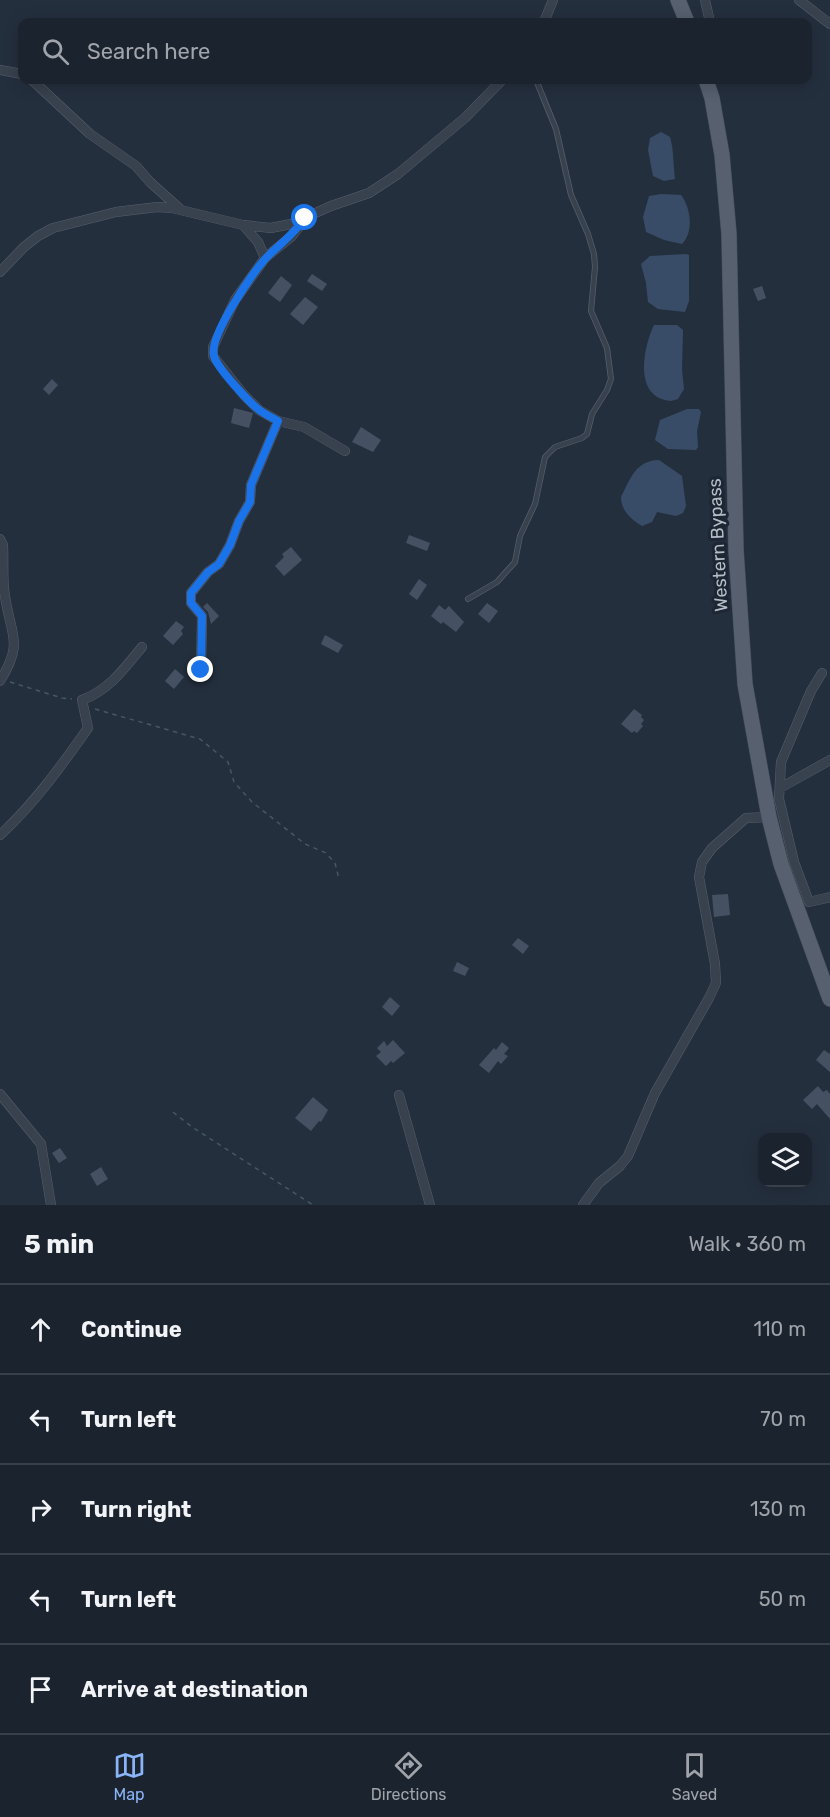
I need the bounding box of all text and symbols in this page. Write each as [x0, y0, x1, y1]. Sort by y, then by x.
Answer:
search box [18, 18, 812, 84]
icon: search [39, 35, 72, 68]
text: Search here [87, 38, 210, 65]
route start [291, 204, 317, 230]
street label: Western Bypass [704, 478, 732, 612]
route end [187, 656, 213, 682]
map controls [758, 1133, 812, 1187]
button: layers [758, 1133, 812, 1187]
text: 5 min [24, 1229, 94, 1260]
text: Walk · 360 m [689, 1232, 806, 1256]
icon: ahead [24, 1313, 57, 1346]
text: Continue [81, 1316, 182, 1343]
text: 110 m [754, 1317, 806, 1341]
icon: left [24, 1403, 57, 1436]
text: Turn left [81, 1406, 176, 1433]
text: 70 m [760, 1407, 806, 1431]
icon: right [24, 1493, 57, 1526]
text: Turn right [81, 1496, 191, 1523]
text: 130 m [750, 1497, 806, 1521]
icon: left [24, 1583, 57, 1616]
text: Turn left [81, 1586, 176, 1613]
text: 50 m [759, 1587, 806, 1611]
icon: arrive [24, 1673, 57, 1706]
text: Arrive at destination [81, 1676, 308, 1703]
tab: Map [113, 1749, 146, 1804]
tab: Directions [371, 1749, 447, 1804]
tab: Saved [672, 1749, 717, 1804]

